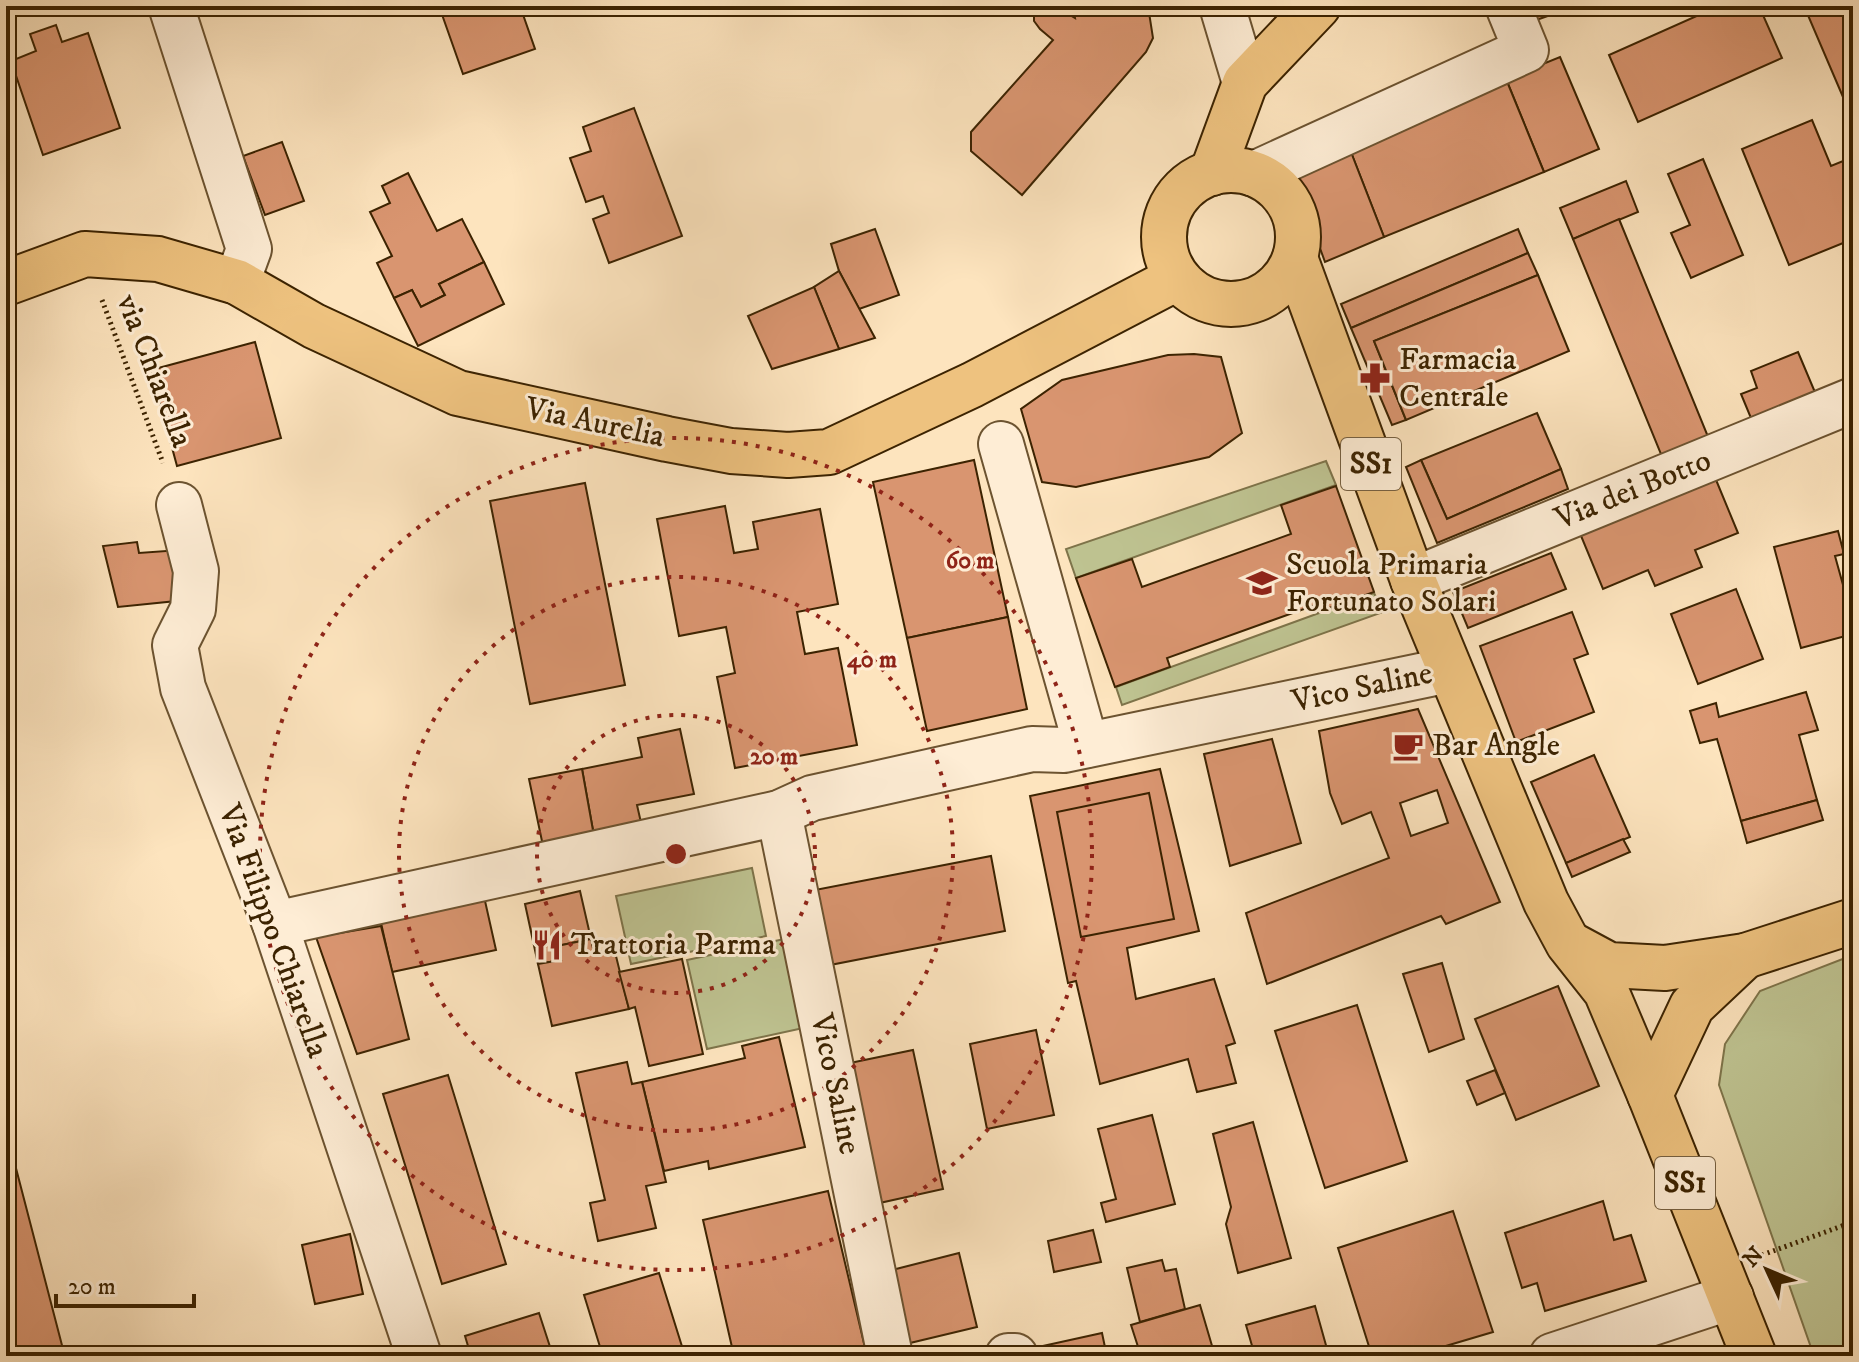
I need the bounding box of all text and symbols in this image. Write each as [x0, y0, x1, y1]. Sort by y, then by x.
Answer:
street label: via Chiarella [106, 288, 202, 454]
place label: Farmacia Centrale [1399, 340, 1517, 417]
pharmacy icon: Farmacia Centrale [1358, 361, 1392, 395]
street label: Via Aurelia [521, 389, 669, 457]
road number: SS1 [1341, 438, 1401, 490]
street label: Via dei Botto [1548, 441, 1717, 540]
place label: Scuola Primaria Fortunato Solari [1286, 545, 1496, 622]
text: 60 m [946, 546, 994, 576]
school or university icon: Scuola Primaria Fortunato Solari [1245, 566, 1279, 600]
text: 40 m [847, 645, 897, 675]
street label: Vico Saline [1287, 654, 1436, 723]
place label: Bar Angle [1432, 726, 1560, 766]
cafe icon: Bar Angle [1391, 729, 1425, 763]
text: 20 m [750, 742, 798, 772]
street label: Via Filippo Chiarella [208, 798, 338, 1064]
centre of rings [662, 840, 690, 868]
place label: Trattoria Parma [571, 925, 776, 965]
restaurant icon: Trattoria Parma [530, 928, 564, 962]
street label: Vico Saline [800, 1009, 869, 1158]
road number: SS1 [1655, 1157, 1715, 1209]
north arrow [1727, 1230, 1807, 1310]
text: N [1738, 1241, 1770, 1273]
scale bar [56, 1258, 194, 1308]
text: 20 m [68, 1272, 116, 1302]

